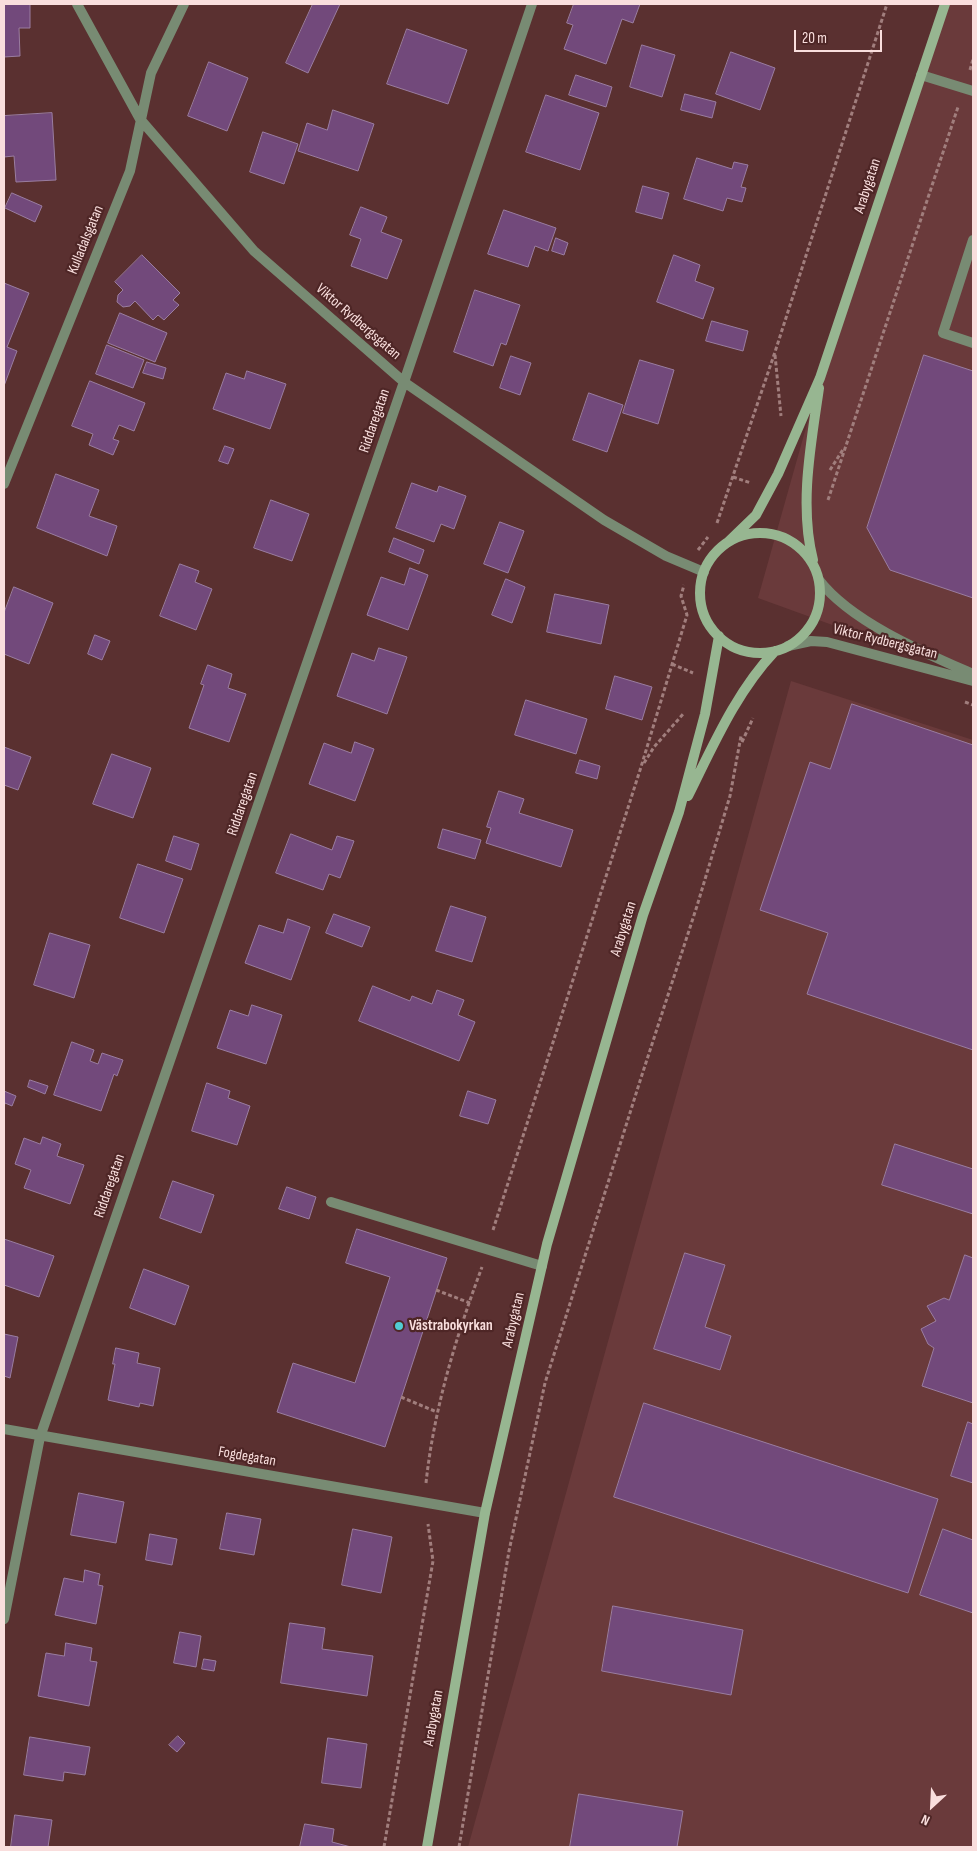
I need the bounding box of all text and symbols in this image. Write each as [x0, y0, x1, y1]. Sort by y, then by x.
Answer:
scale bar [797, 20, 884, 52]
text: 20 m [802, 29, 827, 48]
street label: Arabygatan [851, 156, 885, 216]
street label: Kulladalsgatan [64, 203, 108, 277]
street label: Viktor Rydbergsgatan [312, 280, 404, 364]
street label: Riddaregatan [356, 387, 394, 455]
street label: Viktor Rydbergsgatan [831, 620, 939, 664]
street label: Riddaregatan [224, 770, 262, 838]
street label: Arabygatan [607, 899, 641, 959]
street label: Riddaregatan [91, 1152, 129, 1220]
street label: Arabygatan [499, 1291, 529, 1349]
place label: Västrabokyrkan [409, 1317, 493, 1335]
marker: Västrabokyrkan [393, 1320, 405, 1332]
street label: Fogdegatan [217, 1443, 277, 1471]
street label: Arabygatan [420, 1689, 448, 1747]
north arrow [907, 1781, 957, 1831]
text: N [918, 1811, 932, 1829]

